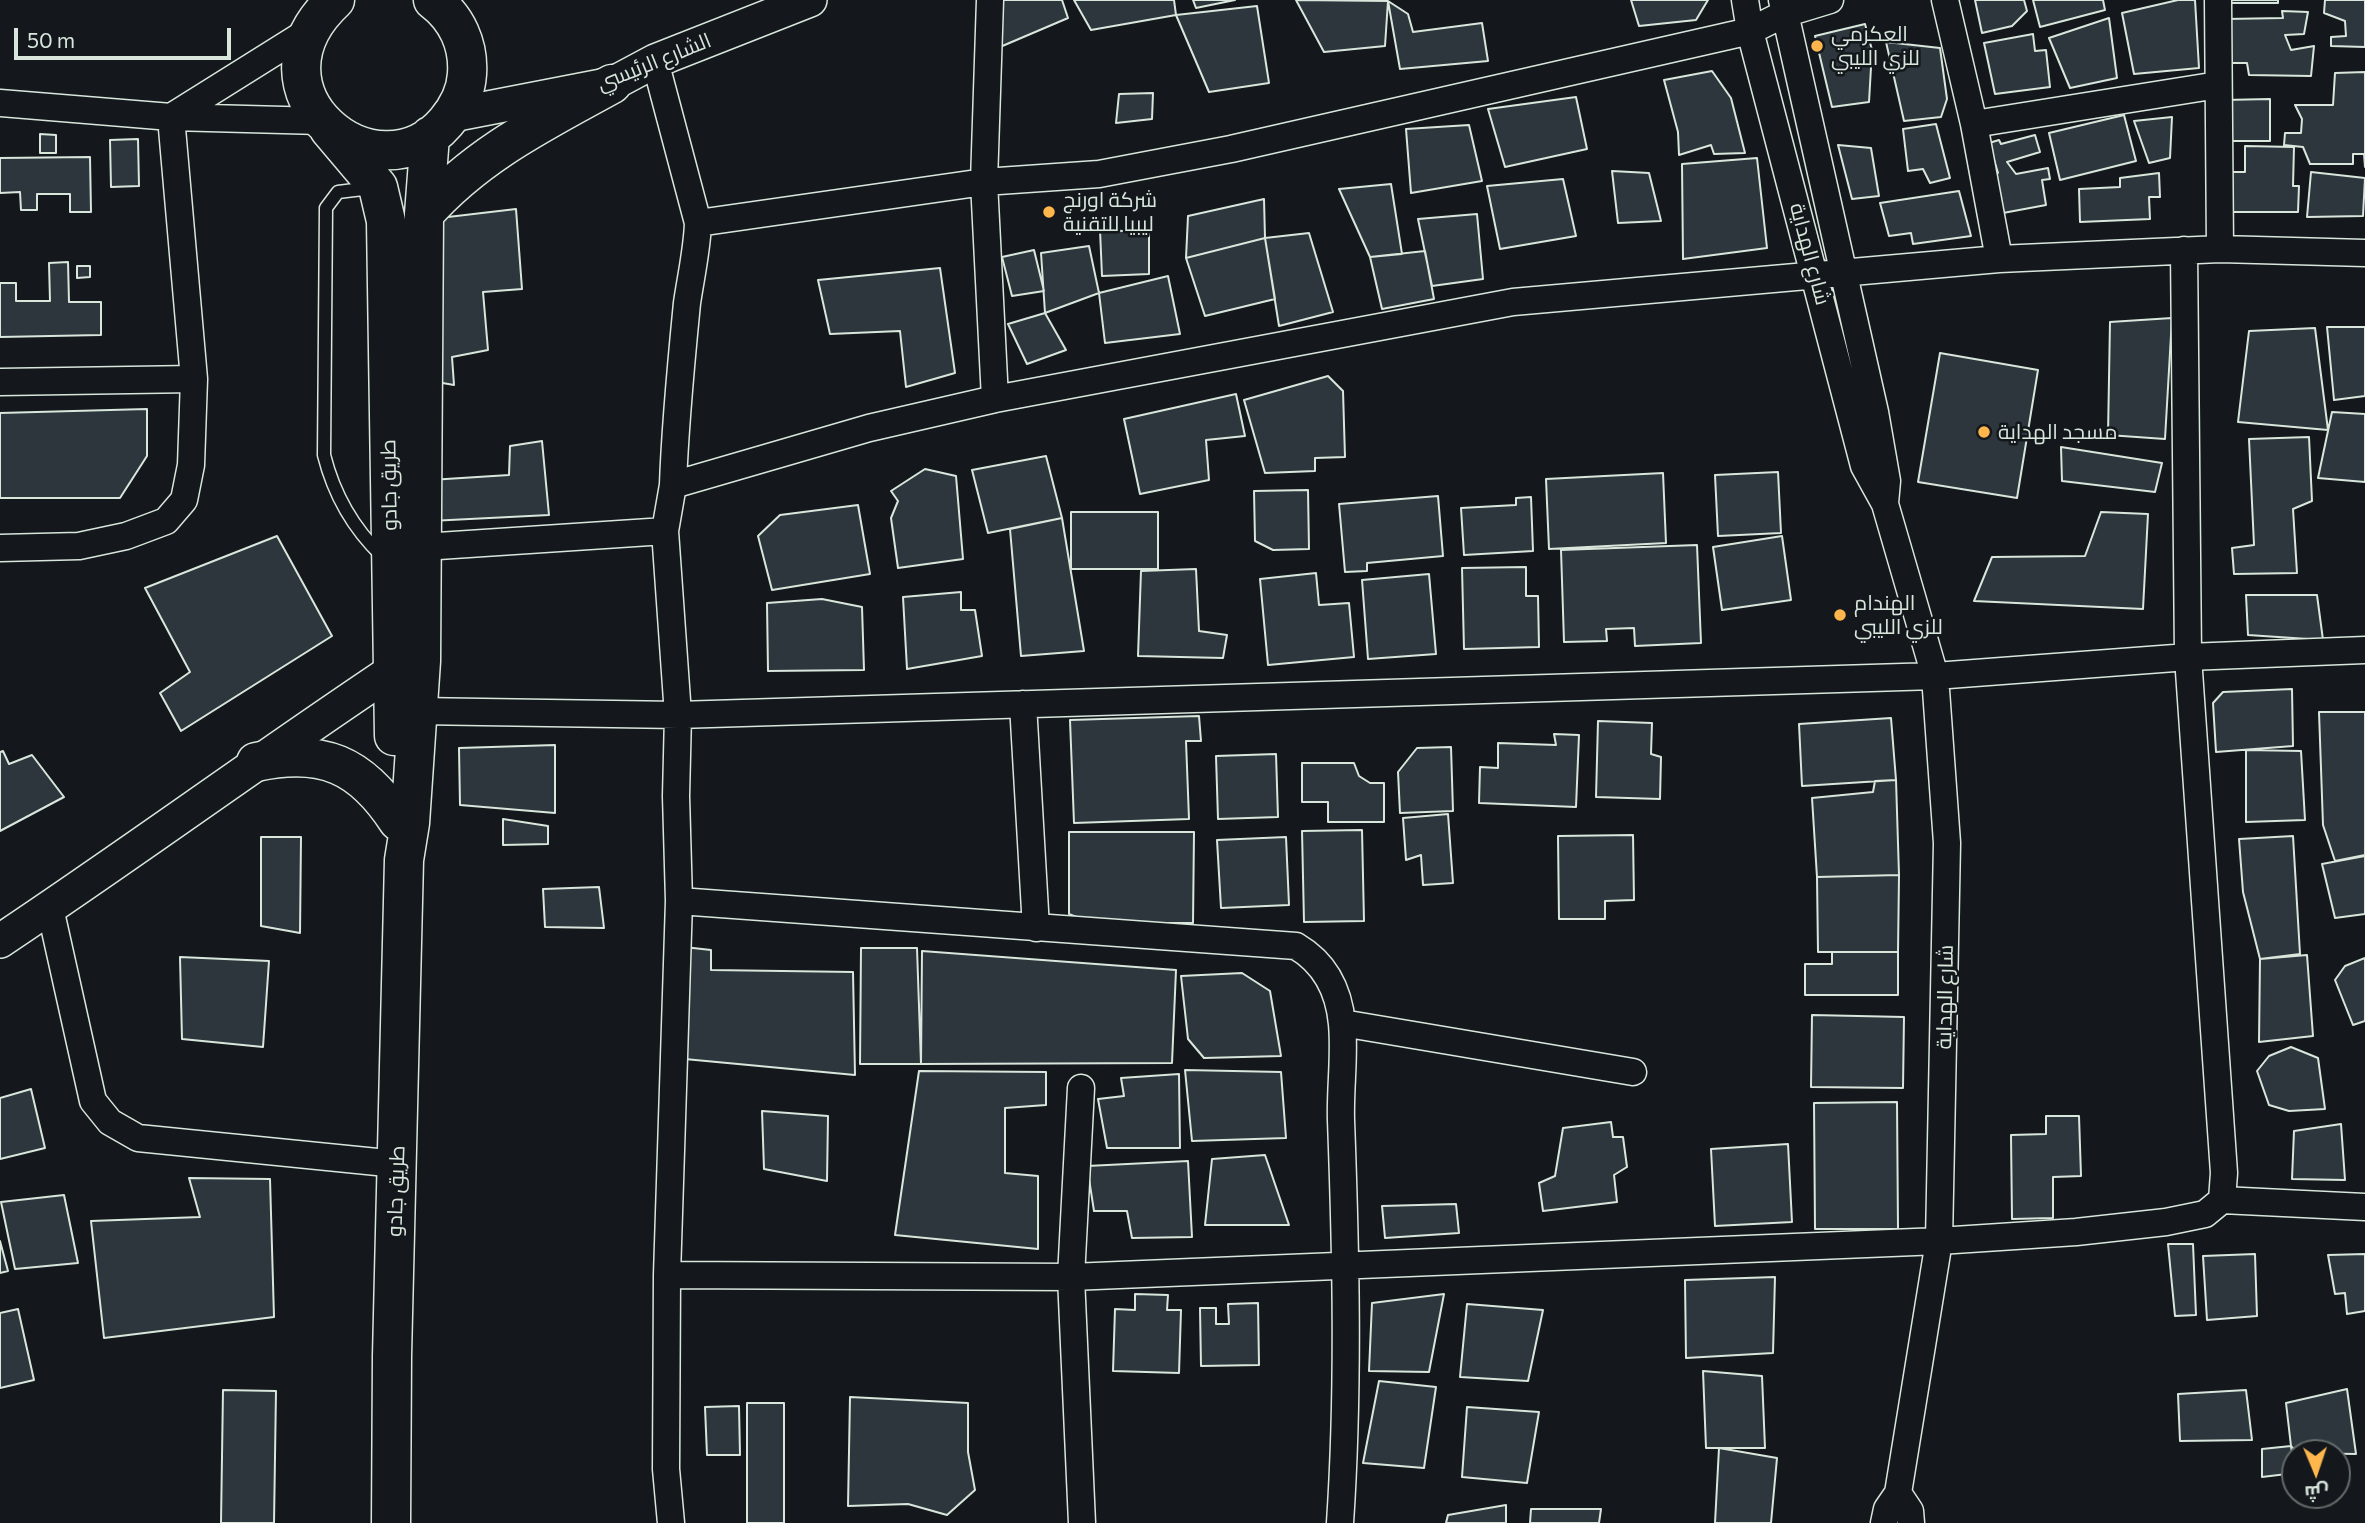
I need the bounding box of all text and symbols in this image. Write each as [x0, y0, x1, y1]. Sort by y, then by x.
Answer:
scale bar [18, 14, 234, 58]
place label: العكرمي للزي الليبي [1831, 21, 1920, 71]
text: 50 m [27, 27, 75, 52]
street label: الشارع الرئيسي [593, 28, 715, 96]
marker: العكرمي للزي الليبي [1809, 38, 1825, 54]
place label: شركة اورنج ليبيا للتقنية [1063, 187, 1157, 237]
street label: شارع الهداية [1784, 200, 1836, 308]
marker: شركة اورنج ليبيا للتقنية [1041, 204, 1057, 220]
place label: مسجد الهداية [1998, 419, 2117, 445]
marker: مسجد الهداية [1976, 424, 1992, 440]
street label: طريق جادو [376, 439, 402, 531]
place label: الهندام للزي الليبي [1854, 590, 1943, 640]
marker: الهندام للزي الليبي [1832, 607, 1848, 623]
street label: شارع الهداية [1931, 944, 1959, 1050]
street label: طريق جادو [382, 1145, 410, 1237]
north arrow [2281, 1439, 2351, 1509]
text: ش [2304, 1482, 2329, 1505]

